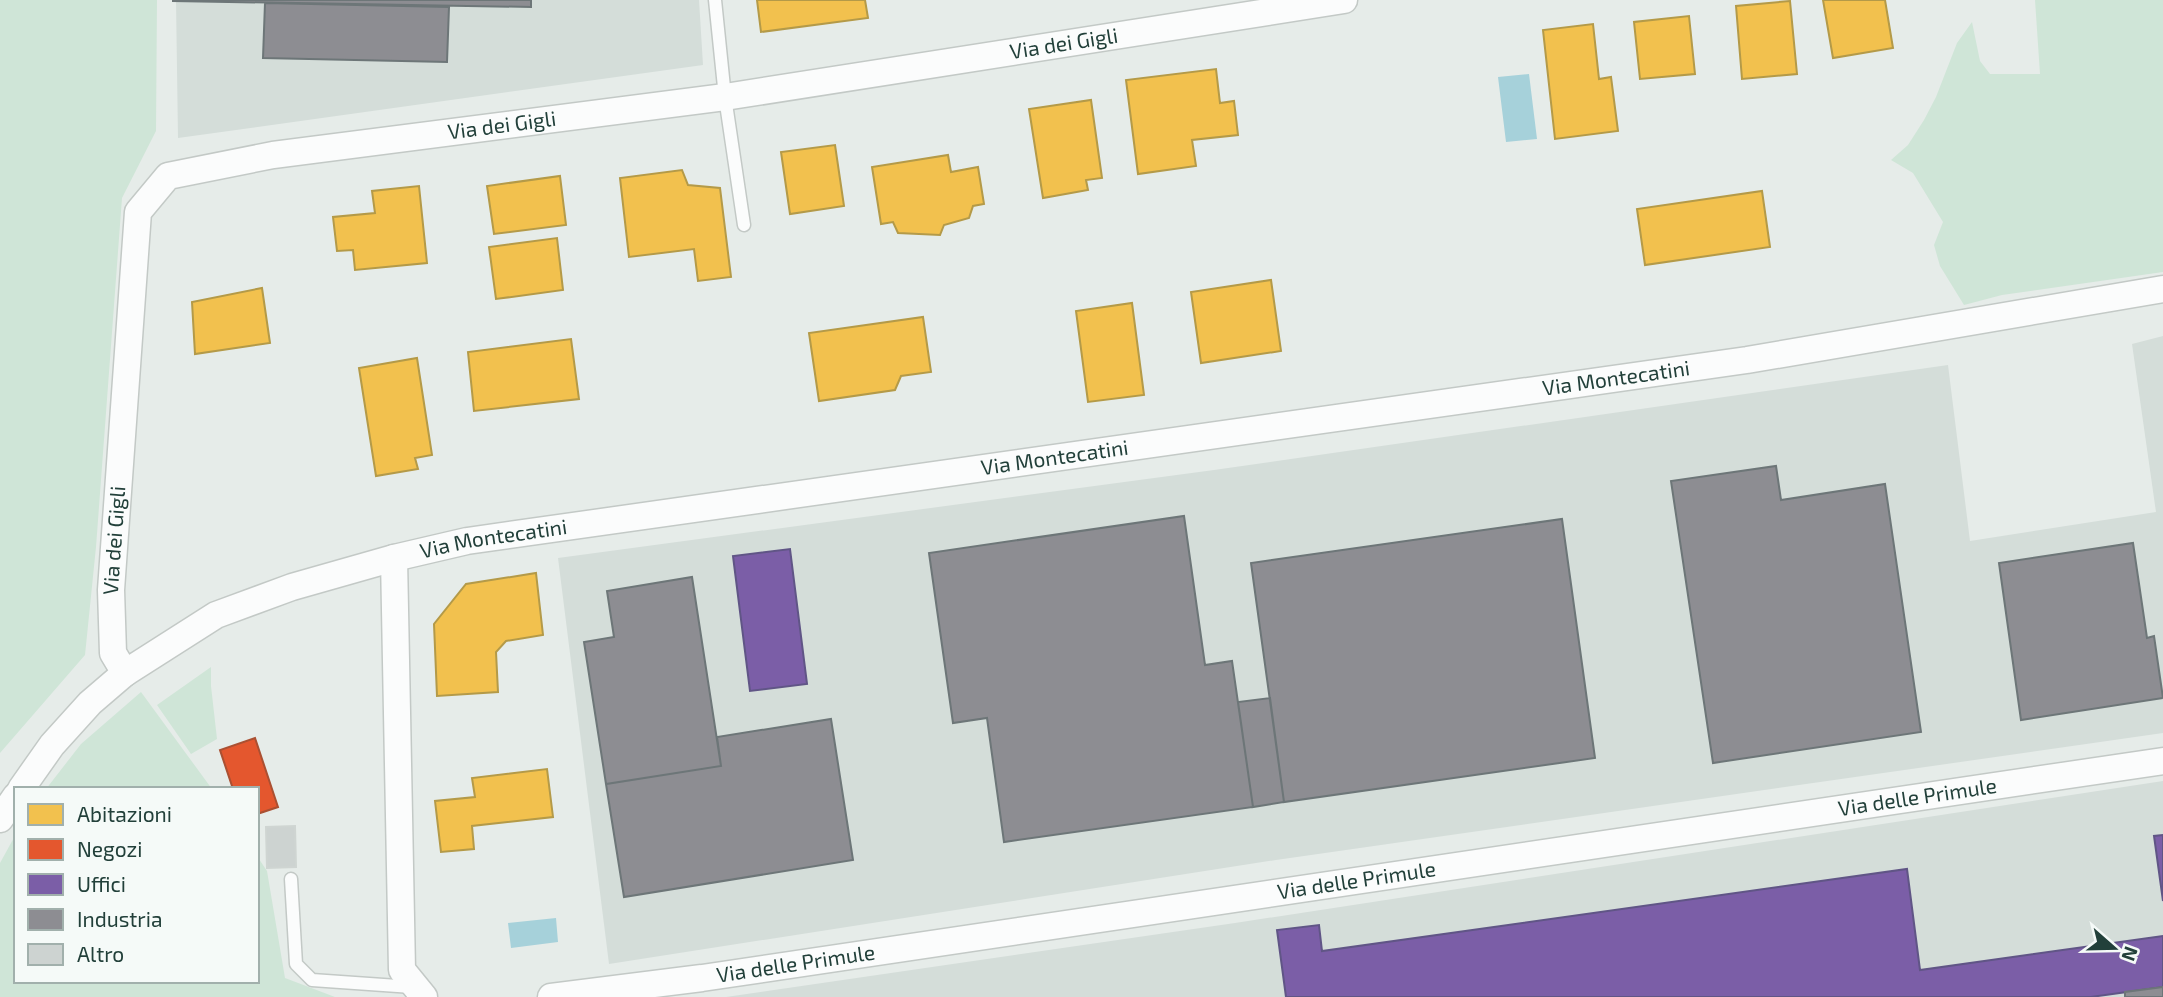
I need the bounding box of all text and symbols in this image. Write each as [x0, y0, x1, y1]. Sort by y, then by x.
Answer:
street label: Via dei Gigli [1008, 22, 1119, 63]
street label: Via dei Gigli [446, 105, 557, 143]
street label: Via Montecatini [1541, 354, 1691, 400]
street label: Via Montecatini [979, 434, 1130, 479]
street label: Via dei Gigli [97, 485, 129, 596]
street label: Via Montecatini [417, 513, 568, 563]
street label: Via delle Primule [1836, 772, 1998, 820]
legend [14, 787, 259, 983]
text: Abitazioni [77, 801, 172, 826]
text: Negozi [77, 836, 143, 861]
street label: Via delle Primule [1275, 855, 1437, 903]
text: Uffici [77, 871, 126, 896]
text: Industria [77, 906, 163, 931]
north arrow [2079, 913, 2149, 983]
street label: Via delle Primule [715, 938, 877, 987]
text: Altro [77, 941, 124, 966]
text: N [2117, 944, 2144, 964]

